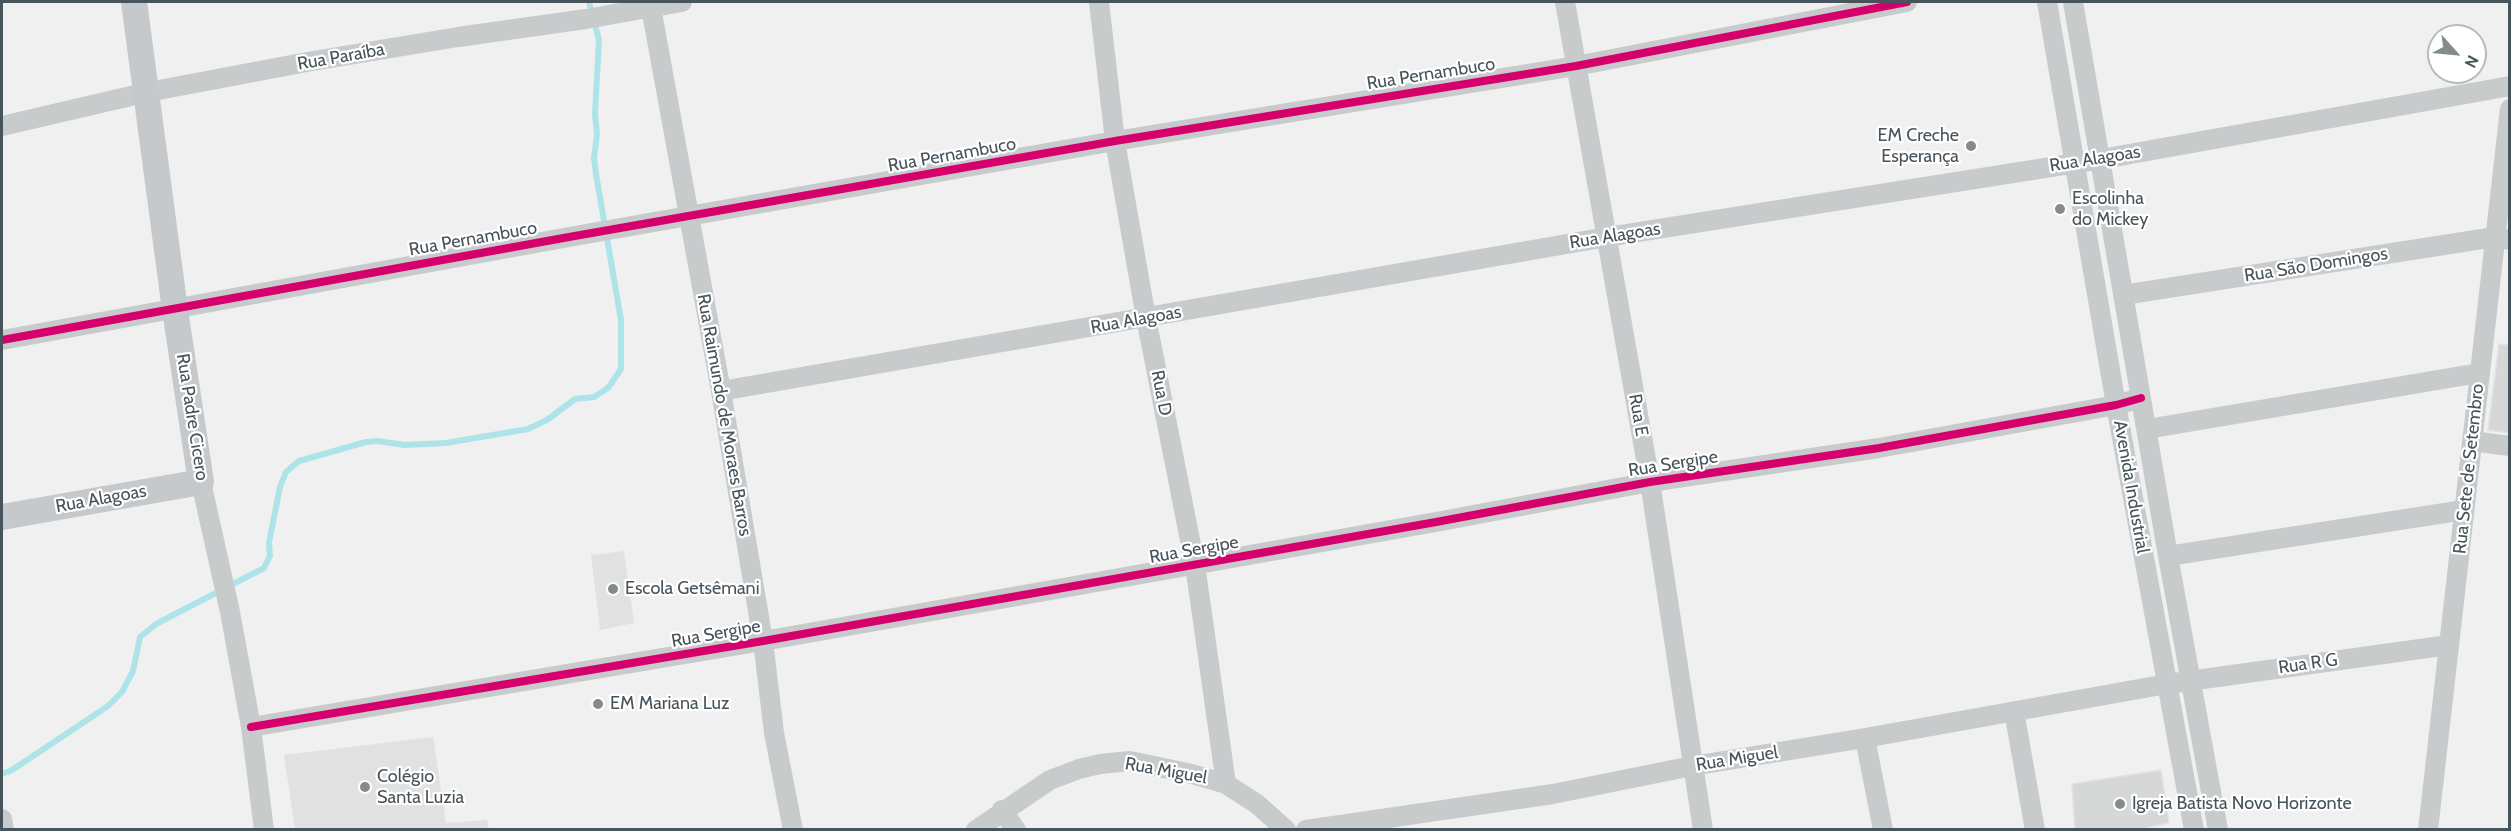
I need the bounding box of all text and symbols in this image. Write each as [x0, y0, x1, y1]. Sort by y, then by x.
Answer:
north arrow [2427, 24, 2487, 84]
street label: Rua Paraíba [296, 39, 386, 75]
text: N [2461, 52, 2483, 71]
street label: Rua Pernambuco [1365, 53, 1497, 95]
place label: EM Creche Esperança [1878, 125, 1959, 168]
street label: Rua Pernambuco [886, 133, 1018, 177]
marker: EM Creche Esperança [1964, 139, 1978, 153]
street label: Rua Alagoas [2048, 141, 2142, 177]
place label: Escolinha do Mickey [2072, 188, 2148, 230]
marker: Escolinha do Mickey [2053, 202, 2067, 216]
street label: Rua Pernambuco [407, 217, 539, 261]
street label: Rua Alagoas [1568, 218, 1662, 254]
street label: Rua São Domingos [2243, 243, 2389, 287]
street label: Rua Raimundo de Moraes Barros [692, 292, 756, 538]
street label: Rua Alagoas [1089, 301, 1183, 339]
street label: Rua Padre Cicero [171, 352, 213, 482]
street label: Rua D [1146, 368, 1176, 418]
street label: Rua Sete de Setembro [2449, 383, 2489, 555]
street label: Rua E [1624, 392, 1652, 438]
street label: Avenida Industrial [2109, 419, 2153, 555]
street label: Rua Sergipe [1627, 446, 1719, 482]
street label: Rua Alagoas [54, 480, 148, 518]
street label: Rua Sergipe [1148, 532, 1240, 568]
place label: Escola Getsêmani [625, 578, 759, 600]
marker: Escola Getsêmani [606, 582, 620, 596]
street label: Rua Sergipe [670, 616, 762, 652]
street label: Rua R G [2277, 649, 2339, 679]
place label: EM Mariana Luz [610, 693, 729, 715]
marker: EM Mariana Luz [591, 697, 605, 711]
street label: Rua Miguel [1694, 742, 1780, 776]
street label: Rua Miguel [1123, 753, 1209, 789]
place label: Colégio Santa Luzia [377, 766, 464, 808]
marker: Colégio Santa Luzia [358, 780, 372, 794]
place label: Igreja Batista Novo Horizonte [2132, 793, 2352, 815]
marker: Igreja Batista Novo Horizonte [2113, 797, 2127, 811]

